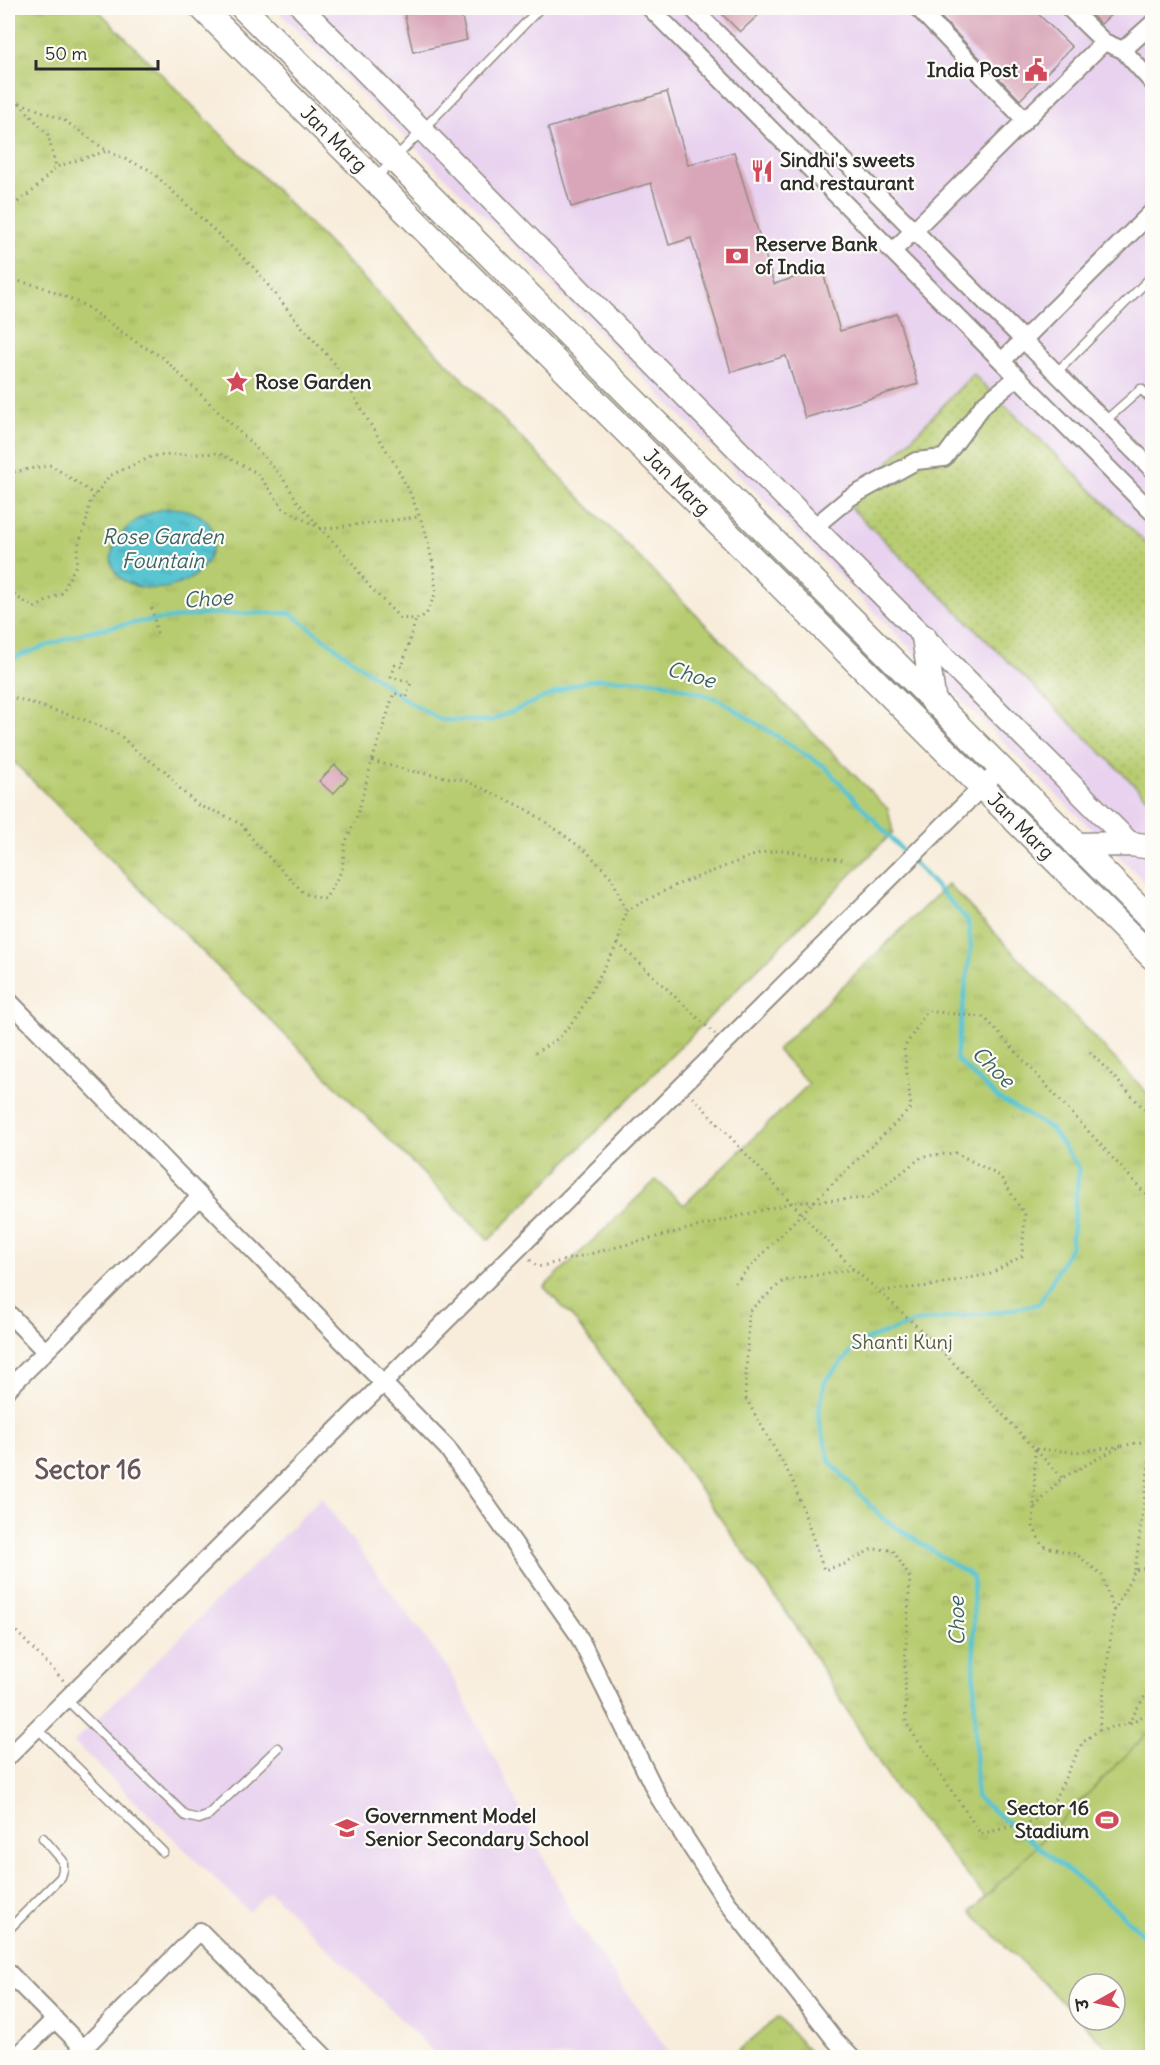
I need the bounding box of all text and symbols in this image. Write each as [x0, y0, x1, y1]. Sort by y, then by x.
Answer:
scale bar [36, 33, 158, 71]
text: 50 m [45, 42, 87, 65]
place label: India Post [927, 57, 1018, 82]
public building icon: India Post [1023, 57, 1049, 83]
street label: Jan Marg [296, 100, 373, 177]
place label: Sindhi's sweets and restaurant [780, 147, 915, 195]
restaurant icon: Sindhi's sweets and restaurant [749, 158, 775, 184]
place label: Reserve Bank of India [755, 231, 878, 279]
bank icon: Reserve Bank of India [724, 243, 750, 269]
place icon: Rose Garden [224, 369, 250, 395]
place label: Rose Garden [255, 369, 372, 394]
street label: Jan Marg [639, 443, 716, 520]
water label: Rose Garden Fountain [102, 523, 225, 574]
water label: Choe [183, 583, 235, 614]
water label: Choe [664, 655, 720, 695]
street label: Jan Marg [983, 787, 1060, 864]
water label: Choe [966, 1040, 1022, 1095]
park label: Shanti Kunj [851, 1329, 953, 1354]
district label: Sector 16 [34, 1453, 142, 1486]
water label: Choe [943, 1595, 970, 1646]
place label: Sector 16 Stadium [1007, 1795, 1089, 1843]
place label: Government Model Senior Secondary School [365, 1803, 589, 1851]
sports icon: Sector 16 Stadium [1094, 1807, 1120, 1833]
school or university icon: Government Model Senior Secondary School [334, 1815, 360, 1841]
north arrow [1067, 1972, 1127, 2032]
text: उ [1071, 1996, 1093, 2013]

